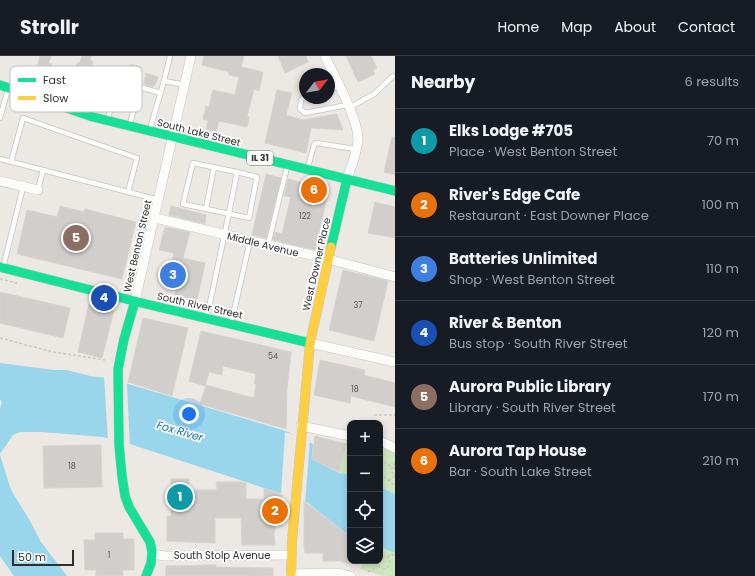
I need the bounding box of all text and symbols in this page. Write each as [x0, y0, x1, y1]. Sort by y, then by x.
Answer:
text: Strollr [20, 14, 79, 41]
text: Home [497, 17, 539, 37]
text: Map [561, 17, 592, 37]
text: About [614, 17, 656, 37]
text: Contact [678, 17, 735, 37]
legend [10, 66, 142, 112]
north arrow [299, 68, 335, 104]
text: Nearby [411, 70, 475, 94]
text: Fast [43, 72, 66, 88]
text: 6 results [685, 72, 739, 91]
text: Slow [43, 90, 68, 106]
street label: South Lake Street [155, 115, 243, 150]
text: Elks Lodge #705 [449, 120, 573, 141]
text: 1 [422, 131, 426, 150]
text: 70 m [707, 131, 739, 150]
text: Place · West Benton Street [449, 142, 617, 161]
road number: IL 31 [247, 151, 273, 165]
pin: 6 [301, 175, 327, 205]
text: River's Edge Cafe [449, 184, 580, 205]
text: 2 [420, 195, 428, 214]
text: 100 m [702, 195, 739, 214]
street label: West Benton Street [120, 198, 156, 294]
text: Restaurant · East Downer Place [449, 206, 649, 225]
house number: 122 [299, 211, 311, 222]
street label: West Downer Place [298, 216, 335, 312]
pin: 5 [63, 223, 89, 253]
street label: Middle Avenue [225, 228, 300, 261]
text: Batteries Unlimited [449, 248, 598, 269]
text: 3 [420, 259, 428, 278]
text: 110 m [706, 259, 739, 278]
pin: 3 [160, 260, 186, 290]
text: Shop · West Benton Street [449, 270, 615, 289]
pin: 4 [91, 283, 117, 313]
street label: South River Street [156, 288, 245, 323]
house number: 37 [353, 300, 363, 311]
text: River & Benton [449, 312, 562, 333]
text: 4 [420, 323, 428, 342]
text: 120 m [702, 323, 739, 342]
text: Bus stop · South River Street [449, 334, 628, 353]
house number: 54 [268, 351, 278, 362]
text: Aurora Public Library [449, 376, 611, 397]
house number: 18 [351, 384, 359, 395]
text: 5 [420, 387, 428, 406]
text: 170 m [703, 387, 739, 406]
text: Library · South River Street [449, 398, 616, 417]
your location [179, 404, 199, 424]
water label: Fox River [155, 417, 206, 445]
map controls [347, 420, 383, 564]
button: + [347, 420, 383, 456]
text: Aurora Tap House [449, 440, 587, 461]
text: 6 [420, 451, 428, 470]
text: 210 m [702, 451, 739, 470]
button: − [347, 456, 383, 492]
house number: 18 [68, 461, 76, 472]
text: Bar · South Lake Street [449, 462, 592, 481]
pin: 1 [167, 482, 193, 512]
button: locate [347, 492, 383, 528]
pin: 2 [262, 496, 288, 526]
button: layers [347, 528, 383, 564]
scale bar [12, 548, 74, 567]
street label: South Stolp Avenue [174, 548, 270, 563]
text: 50 m [18, 549, 46, 565]
house number: 1 [108, 550, 110, 561]

